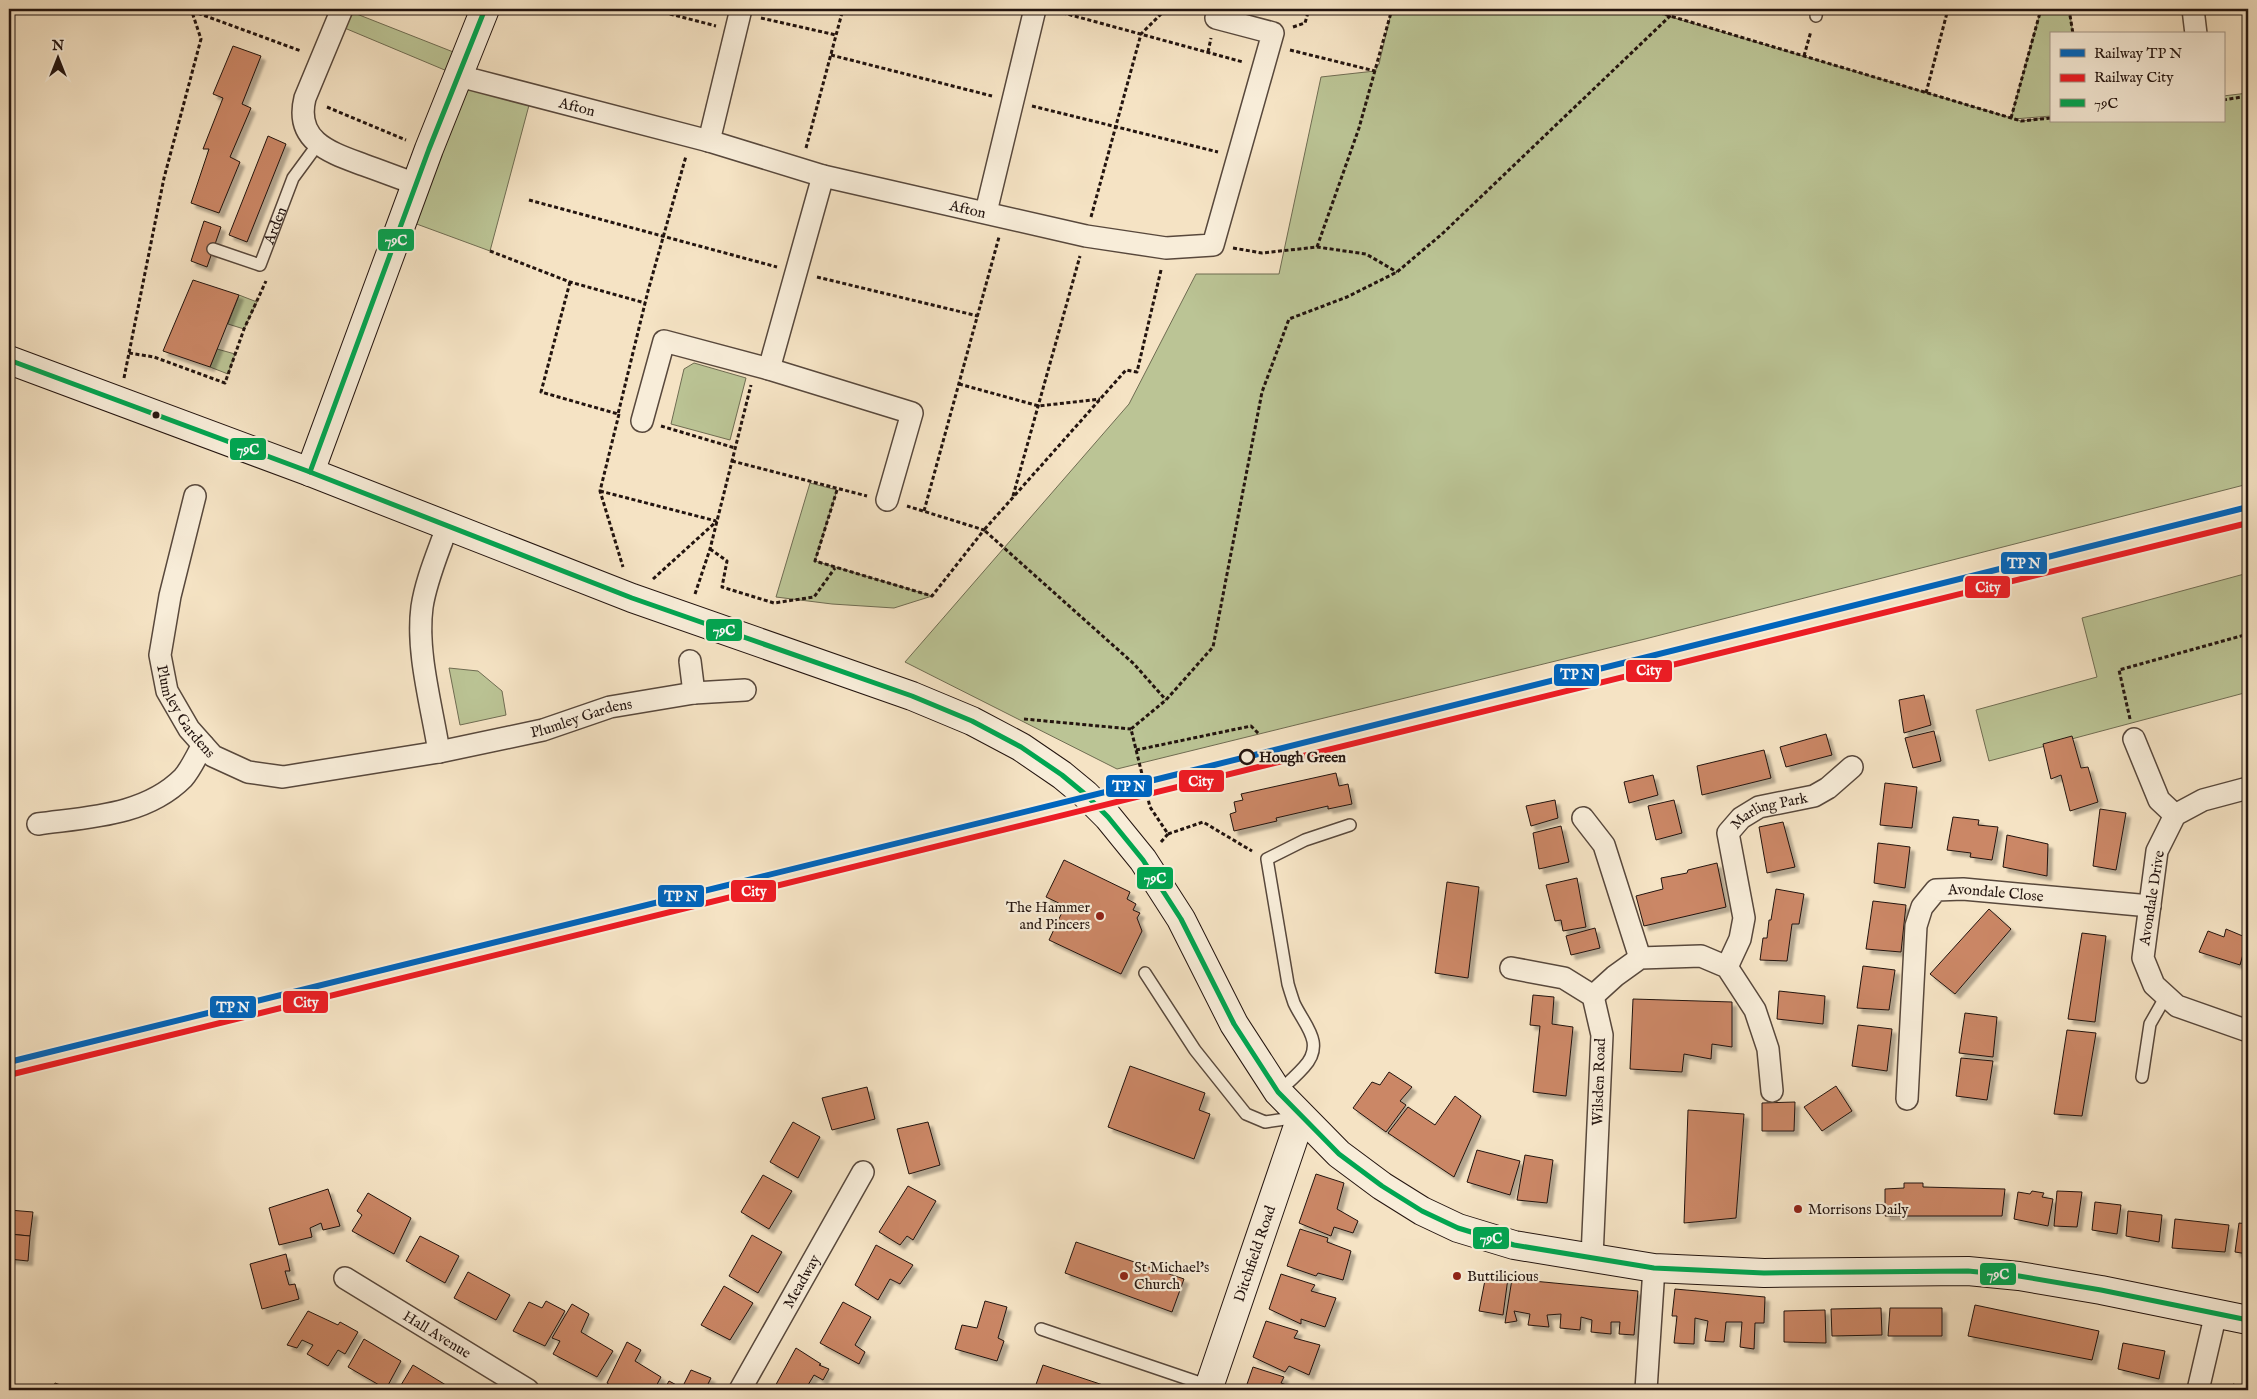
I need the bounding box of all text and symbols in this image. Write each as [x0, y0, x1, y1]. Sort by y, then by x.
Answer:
north arrow [32, 32, 82, 82]
legend [2050, 32, 2224, 122]
text: N [51, 37, 64, 55]
text: Railway TP N [2094, 44, 2182, 63]
text: Railway City [2094, 68, 2174, 87]
street label: Afton [556, 93, 597, 121]
text: 79C [2094, 94, 2119, 113]
street label: Afton [947, 195, 988, 222]
street label: Arden [259, 204, 291, 248]
line badge: 79C [377, 228, 415, 252]
text: 79C [385, 232, 407, 250]
unlabelled marker [151, 410, 161, 420]
line badge: 79C [229, 437, 267, 461]
text: 79C [237, 441, 259, 459]
line badge: TP N [2000, 551, 2048, 575]
text: TP N [2006, 555, 2041, 573]
line badge: City [1964, 575, 2011, 599]
text: City [1975, 579, 2002, 597]
line badge: 79C [705, 618, 743, 642]
text: 79C [713, 622, 735, 640]
line badge: City [1625, 659, 1673, 683]
text: City [1636, 662, 1663, 680]
street label: Plumley Gardens [153, 663, 220, 762]
line badge: TP N [1553, 663, 1600, 687]
text: TP N [1559, 666, 1594, 684]
street label: Plumley Gardens [529, 694, 634, 742]
place label: Hough Green [1259, 748, 1346, 767]
marker: Hough Green [1239, 749, 1255, 765]
line badge: City [1178, 769, 1225, 793]
text: City [1188, 773, 1215, 791]
line badge: TP N [1105, 774, 1153, 798]
text: TP N [1111, 778, 1146, 796]
street label: Marling Park [1726, 788, 1810, 833]
street label: Avondale Drive [2135, 849, 2169, 948]
line badge: 79C [1136, 866, 1174, 890]
text: 79C [1144, 870, 1166, 888]
line badge: City [730, 879, 777, 903]
street label: Avondale Close [1946, 879, 2044, 906]
text: City [741, 883, 768, 901]
line badge: TP N [657, 884, 705, 908]
text: TP N [663, 888, 698, 906]
place label: The Hammer and Pincers [1006, 898, 1090, 934]
marker: The Hammer and Pincers [1094, 910, 1106, 922]
line badge: City [282, 990, 329, 1014]
text: City [293, 994, 320, 1012]
line badge: TP N [209, 995, 257, 1019]
text: TP N [215, 999, 250, 1017]
street label: Wilsden Road [1588, 1037, 1610, 1126]
place label: Morrisons Daily [1808, 1200, 1909, 1219]
street label: Ditchfield Road [1229, 1202, 1280, 1304]
marker: Morrisons Daily [1792, 1203, 1804, 1215]
line badge: 79C [1472, 1226, 1510, 1250]
text: 79C [1480, 1230, 1502, 1248]
street label: Meadway [779, 1250, 824, 1311]
place label: St Michael's Church [1134, 1258, 1209, 1294]
line badge: 79C [1979, 1262, 2017, 1286]
text: 79C [1987, 1266, 2009, 1284]
place label: Buttilicious [1467, 1267, 1539, 1286]
marker: St Michael's Church [1118, 1270, 1130, 1282]
marker: Buttilicious [1451, 1270, 1463, 1282]
street label: Hall Avenue [399, 1306, 475, 1363]

